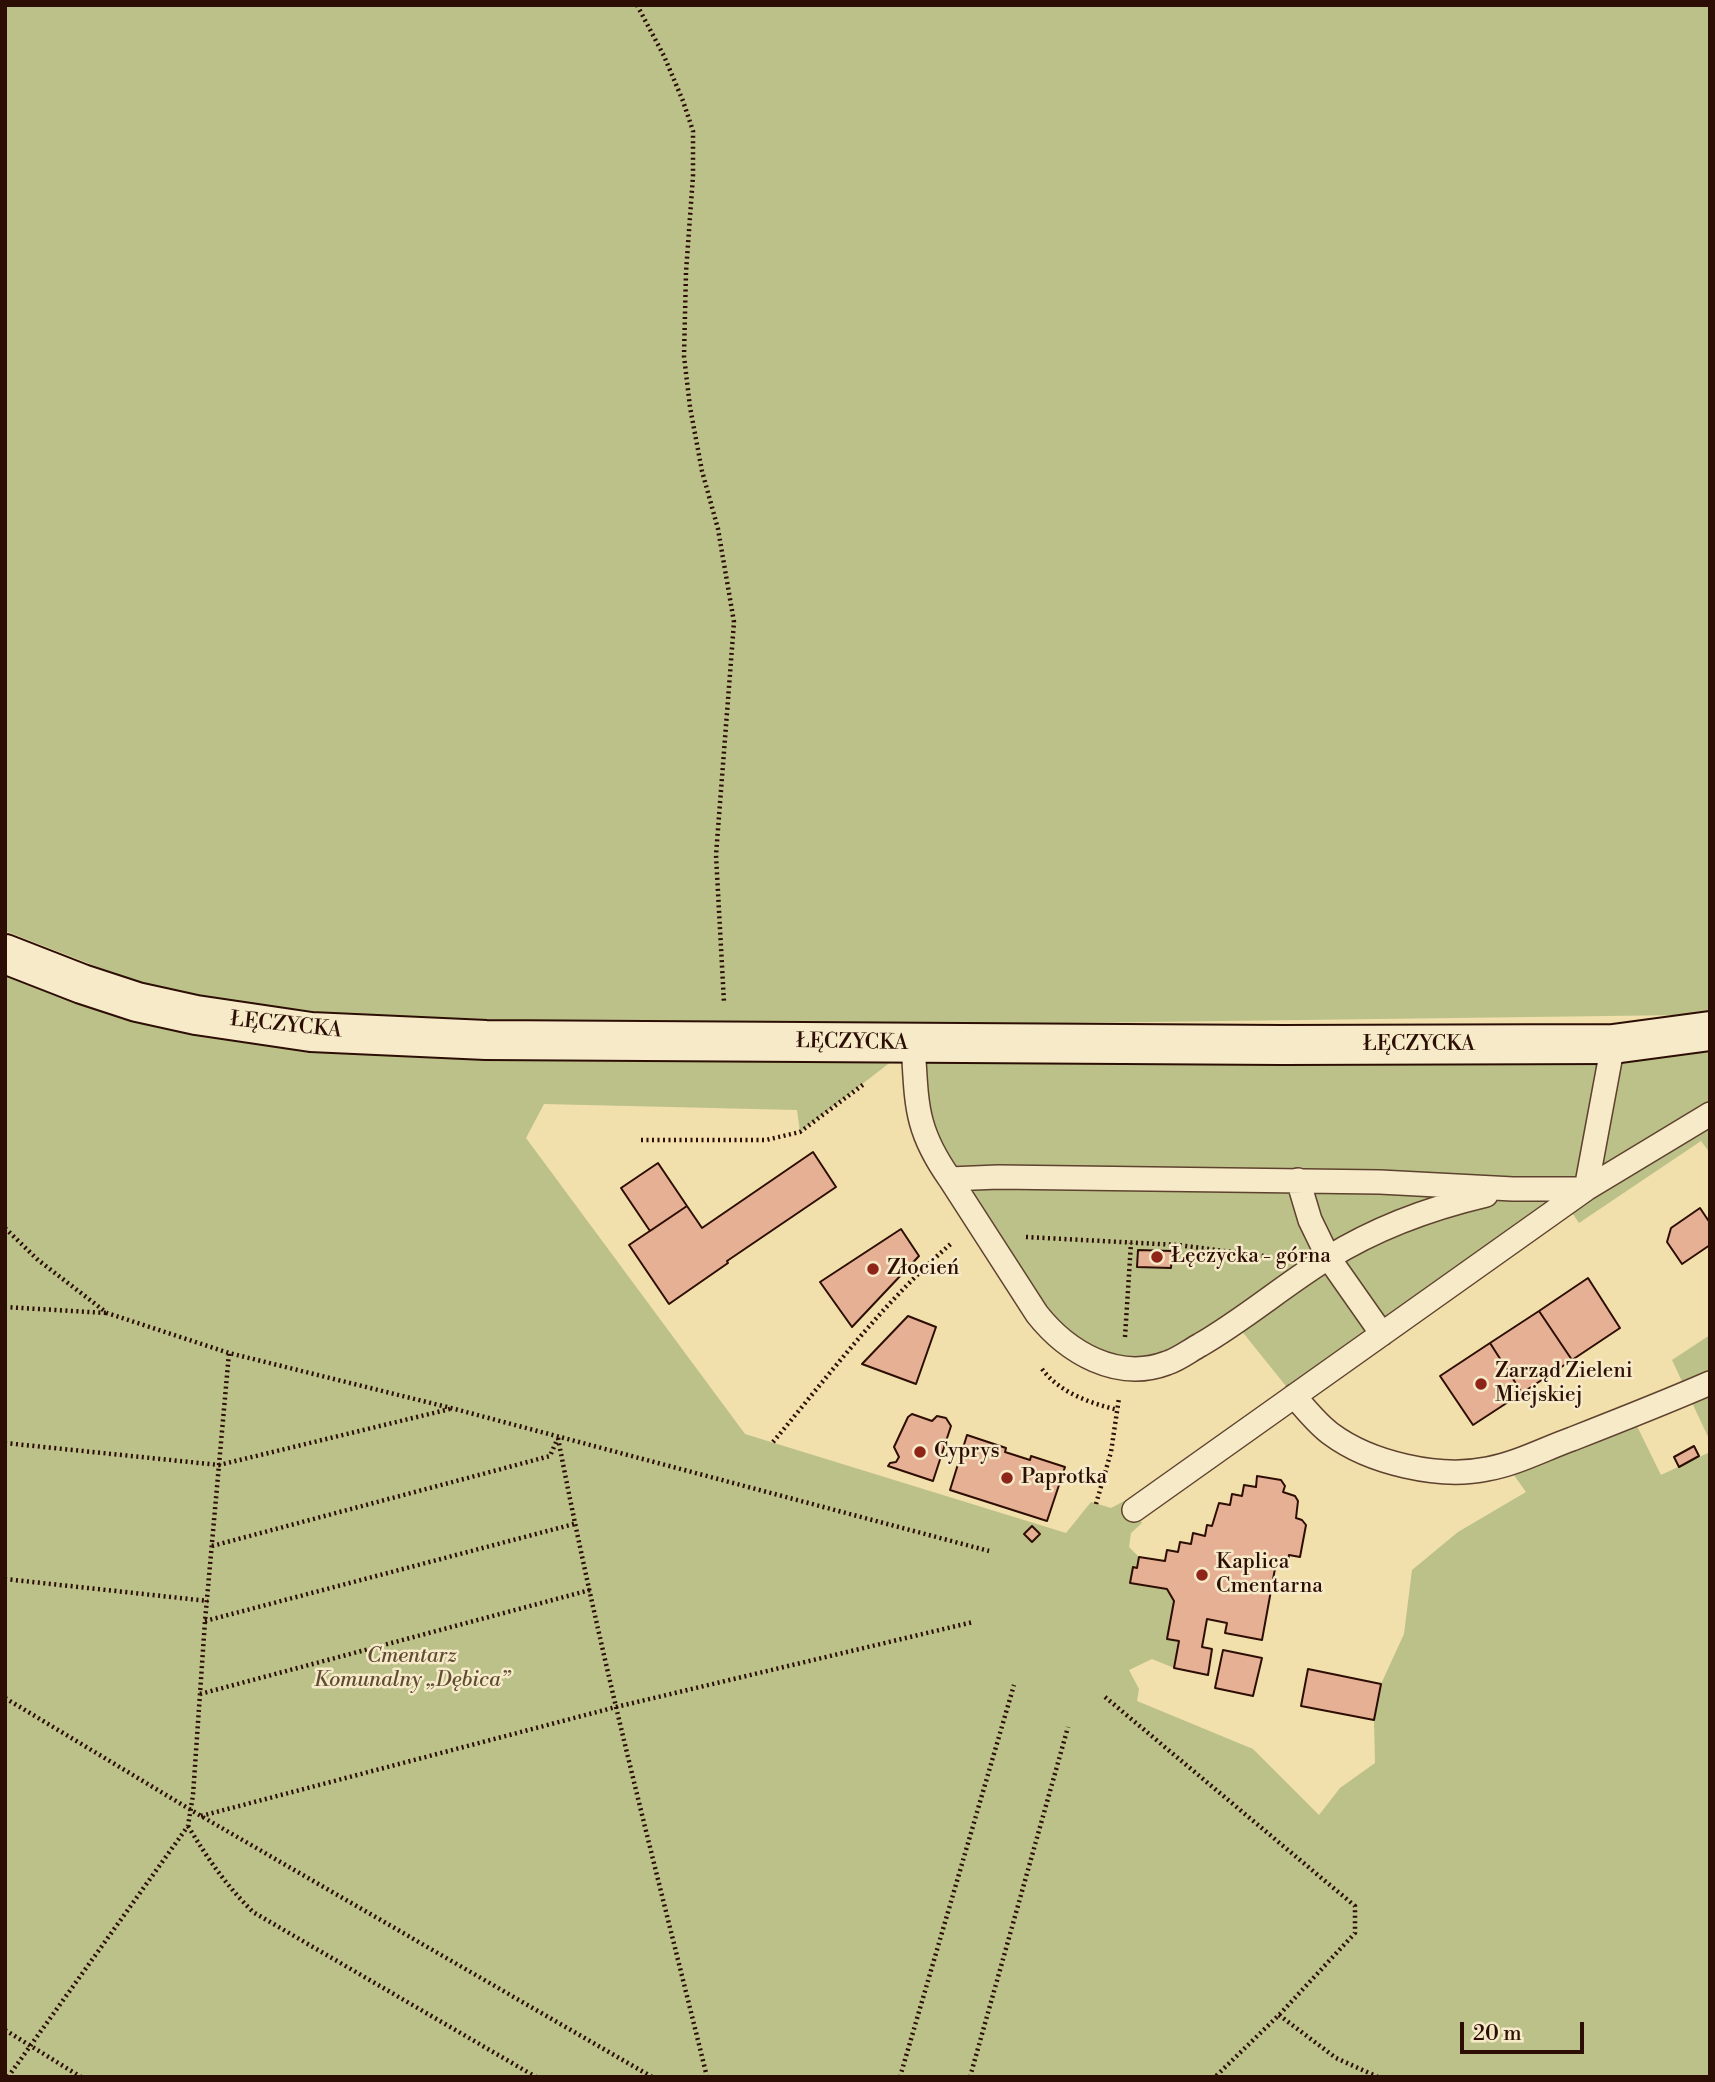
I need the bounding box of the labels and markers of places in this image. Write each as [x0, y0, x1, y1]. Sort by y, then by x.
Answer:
place label: Łęczycka - górna [1171, 1244, 1331, 1270]
marker: Łęczycka - górna [1149, 1249, 1165, 1265]
place label: Złocień [887, 1256, 959, 1282]
marker: Złocień [865, 1261, 881, 1277]
place label: Zarząd Zieleni Miejskiej [1495, 1359, 1633, 1409]
marker: Zarząd Zieleni Miejskiej [1473, 1376, 1489, 1392]
place label: Cyprys [934, 1439, 1000, 1465]
marker: Cyprys [912, 1444, 928, 1460]
place label: Paprotka [1021, 1465, 1107, 1491]
marker: Paprotka [999, 1470, 1015, 1486]
place label: Kaplica Cmentarna [1216, 1550, 1323, 1600]
marker: Kaplica Cmentarna [1194, 1567, 1210, 1583]

